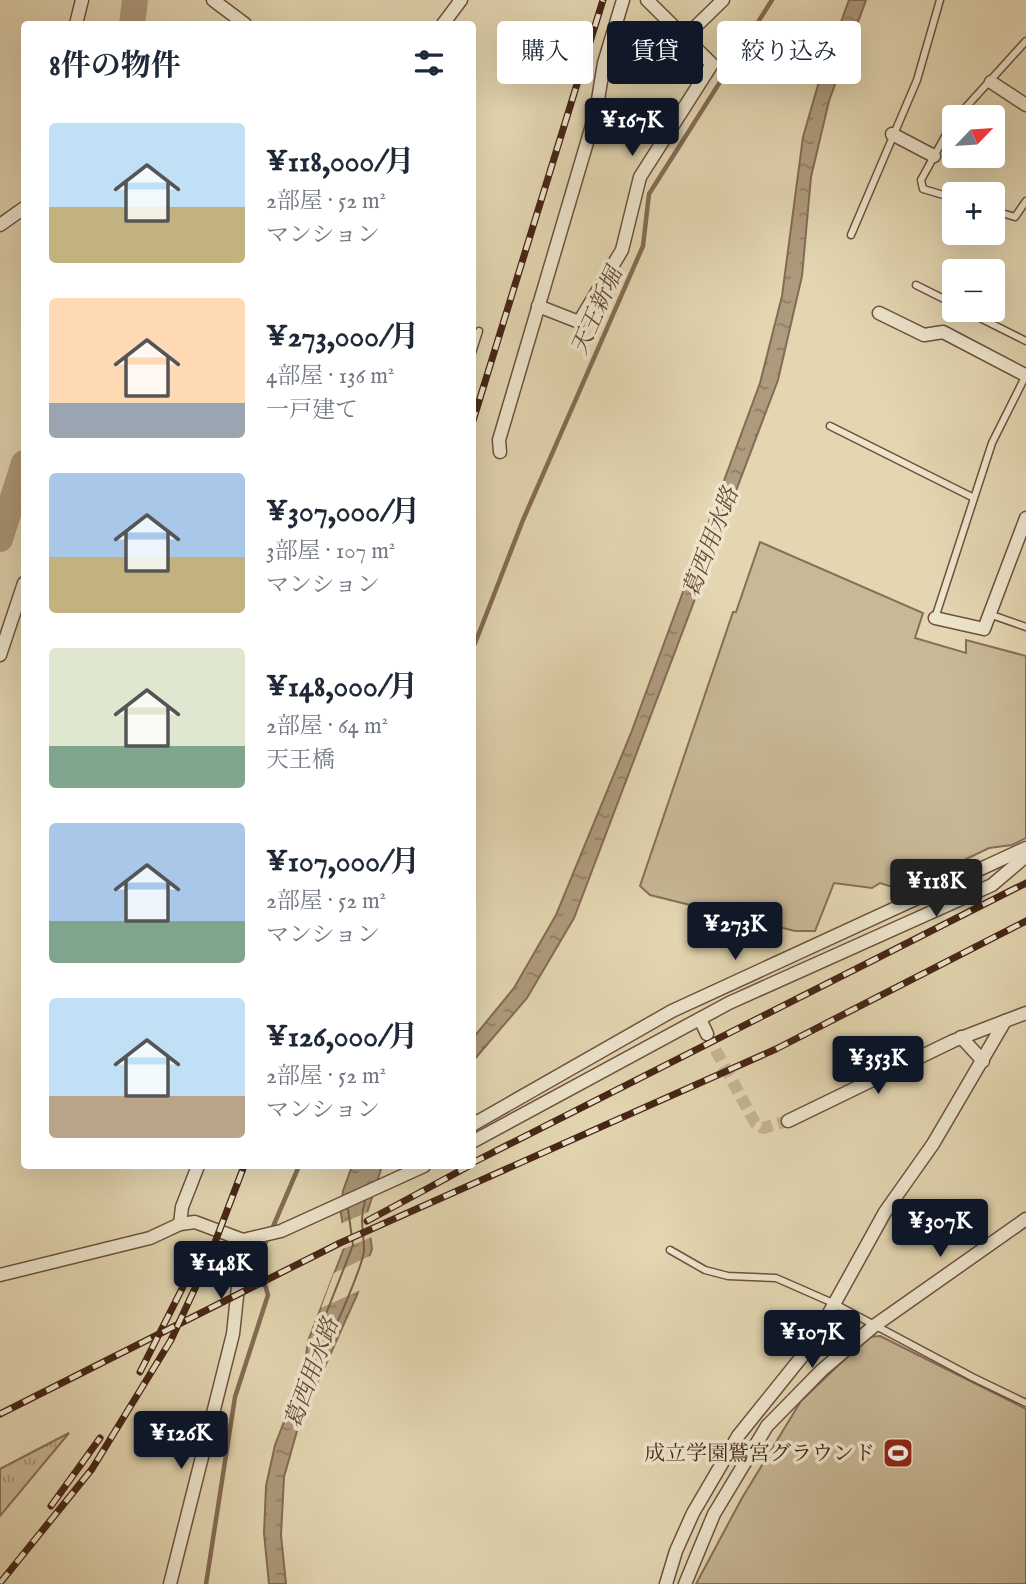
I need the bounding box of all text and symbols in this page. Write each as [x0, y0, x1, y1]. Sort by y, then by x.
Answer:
chip: 購入 [497, 21, 593, 84]
chip: 賃貸 [607, 21, 703, 84]
chip: 絞り込み [717, 21, 861, 84]
icon: filters [410, 44, 448, 82]
text: 8件の物件 [49, 48, 181, 86]
pin: ¥167K [583, 99, 681, 158]
north arrow [942, 105, 1004, 168]
map controls [942, 105, 1005, 322]
text: ¥167K [601, 106, 663, 135]
text: ¥118,000/月 [266, 144, 414, 182]
icon: home [105, 151, 189, 235]
button: + [942, 182, 1005, 245]
text: 2部屋 · 52 m² [266, 187, 386, 216]
text: マンション [266, 221, 380, 250]
button: − [942, 259, 1005, 322]
water label: 天王新堀 [565, 260, 631, 360]
text: ¥273,000/月 [266, 319, 419, 357]
icon: home [105, 326, 189, 410]
text: 4部屋 · 136 m² [266, 362, 394, 391]
text: 一戸建て [266, 396, 358, 425]
water label: 葛西用水路 [677, 482, 746, 601]
text: ¥307,000/月 [266, 494, 420, 532]
icon: home [105, 501, 189, 585]
text: 3部屋 · 107 m² [266, 537, 395, 566]
text: マンション [266, 571, 380, 600]
text: ¥148,000/月 [266, 669, 418, 707]
icon: home [105, 676, 189, 760]
text: 2部屋 · 64 m² [266, 712, 388, 741]
text: 天王橋 [266, 746, 335, 775]
text: ¥107,000/月 [266, 844, 420, 882]
icon: home [105, 851, 189, 935]
pin: ¥118K [887, 860, 985, 919]
text: ¥118K [906, 867, 966, 896]
text: 2部屋 · 52 m² [266, 887, 386, 916]
pin: ¥273K [686, 902, 784, 962]
text: ¥273K [703, 910, 767, 939]
text: マンション [266, 921, 380, 950]
text: ¥126,000/月 [266, 1019, 418, 1057]
icon: home [105, 1026, 189, 1110]
pin: ¥353K [829, 1036, 927, 1096]
text: ¥353K [849, 1044, 907, 1073]
text: 2部屋 · 52 m² [266, 1062, 386, 1091]
text: マンション [266, 1096, 380, 1125]
pin: ¥307K [891, 1200, 989, 1259]
text: ¥307K [908, 1207, 972, 1236]
pin: ¥148K [172, 1242, 270, 1301]
text: ¥148K [190, 1249, 252, 1278]
pin: ¥107K [763, 1310, 861, 1370]
water label: 葛西用水路 [279, 1313, 346, 1433]
text: ¥107K [780, 1318, 844, 1347]
pin: ¥126K [132, 1412, 230, 1471]
text: ¥126K [150, 1419, 212, 1448]
sports icon: 成立学園鷲宮グラウンド [881, 1436, 915, 1470]
place label: 成立学園鷲宮グラウンド [644, 1441, 875, 1468]

